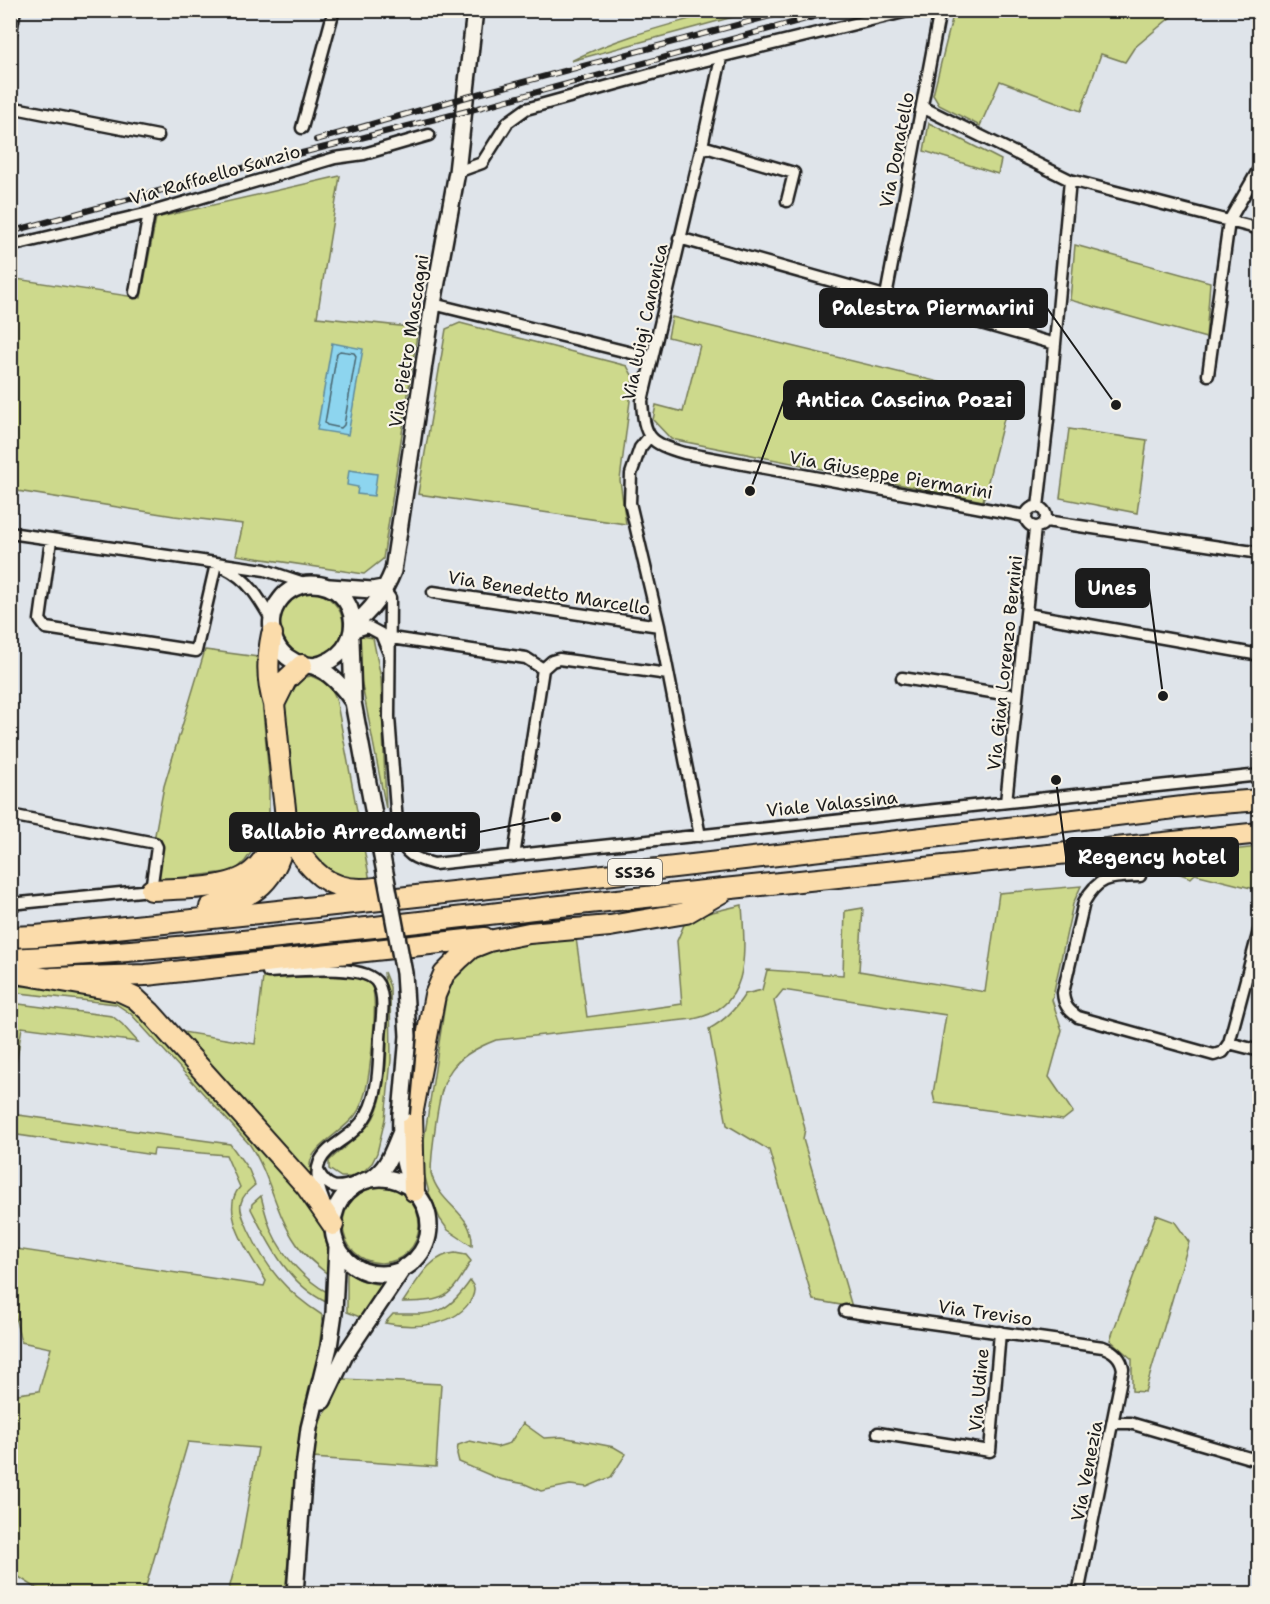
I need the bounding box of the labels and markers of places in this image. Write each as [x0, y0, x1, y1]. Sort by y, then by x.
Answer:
callout: Palestra Piermarini [820, 289, 1047, 327]
callout: Antica Cascina Pozzi [784, 381, 1024, 419]
callout: Unes [1076, 569, 1149, 607]
callout: Ballabio Arredamenti [230, 813, 479, 851]
callout: Regency hotel [1066, 838, 1238, 876]

